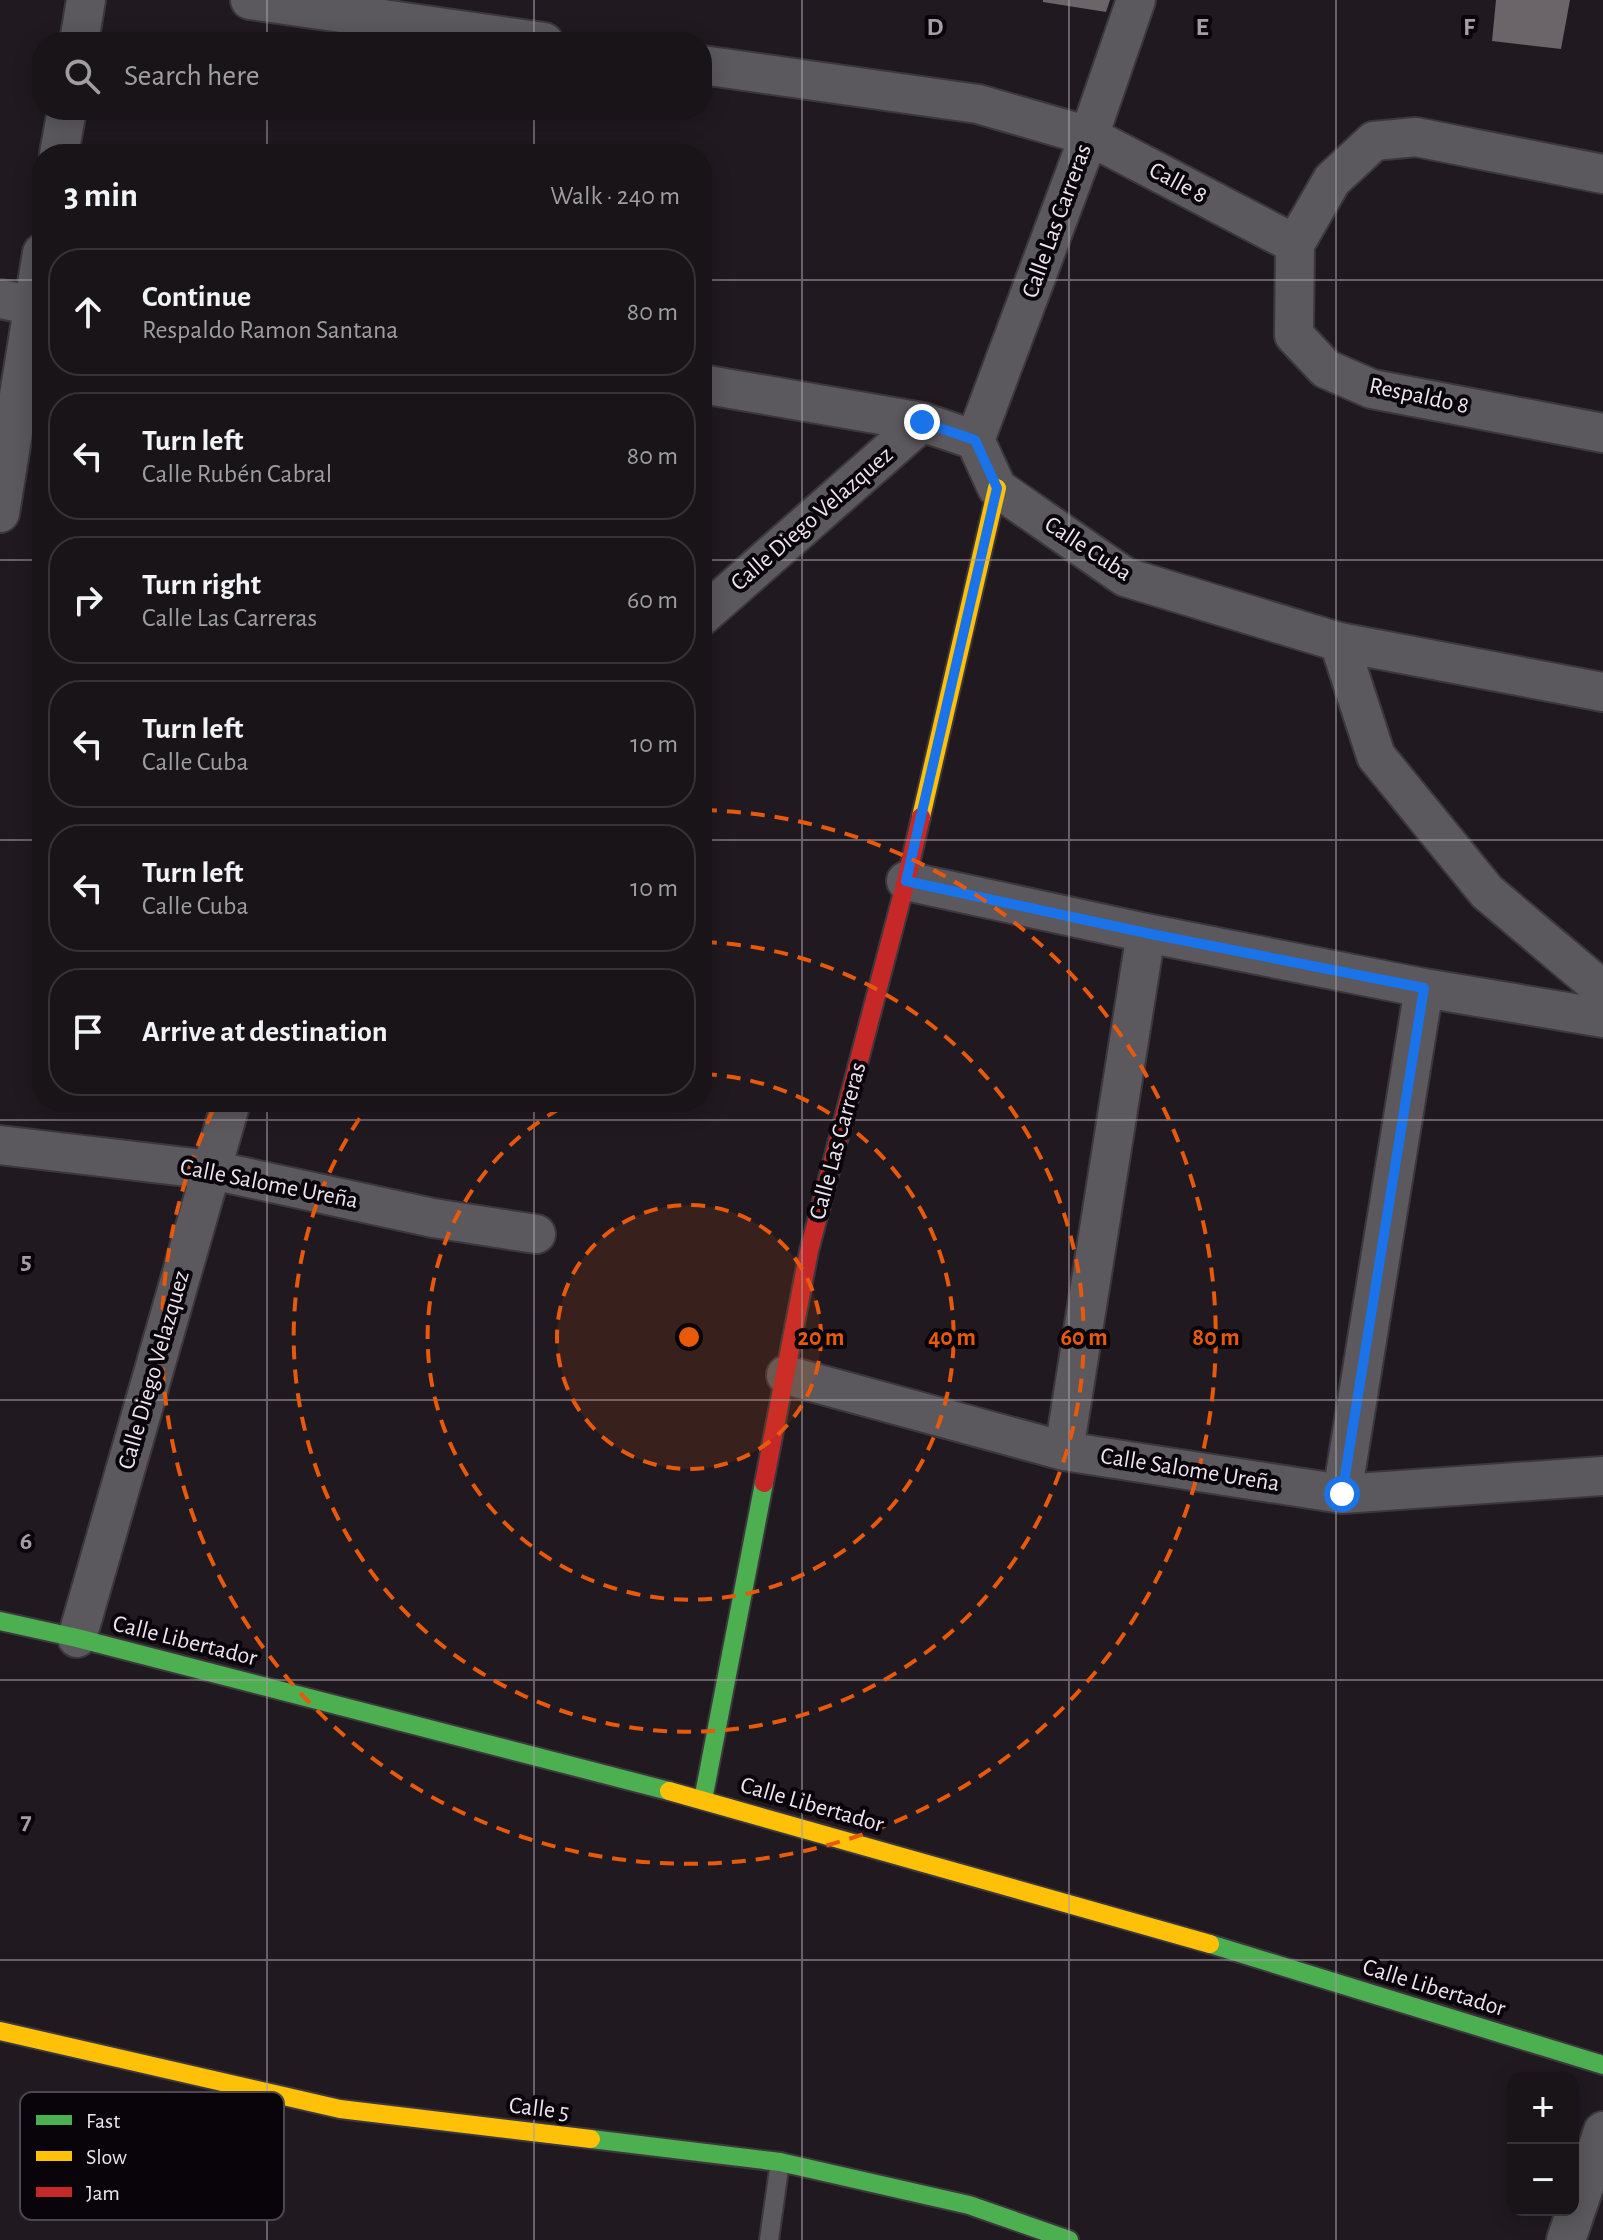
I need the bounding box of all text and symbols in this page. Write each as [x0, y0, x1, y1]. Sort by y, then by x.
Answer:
text: D [926, 14, 944, 40]
text: E [1195, 14, 1209, 40]
text: F [1463, 14, 1476, 40]
search box [32, 32, 712, 120]
icon: search [60, 54, 104, 98]
text: Search here [124, 61, 260, 91]
street label: Calle Las Carreras [1018, 141, 1096, 301]
street label: Calle 8 [1145, 158, 1211, 208]
text: 3 min [64, 179, 138, 213]
text: Walk · 240 m [550, 183, 680, 209]
text: Continue [142, 282, 251, 312]
icon: ahead [66, 290, 110, 334]
text: 80 m [627, 299, 678, 325]
text: Respaldo Ramon Santana [142, 317, 398, 343]
street label: Respaldo 8 [1367, 374, 1471, 418]
route end [904, 404, 940, 440]
text: Turn left [142, 426, 243, 456]
icon: left [66, 434, 110, 478]
street label: Calle Diego Velazquez [727, 442, 898, 595]
text: 80 m [627, 443, 678, 469]
text: Calle Rubén Cabral [142, 461, 332, 487]
street label: Calle Cuba [1040, 512, 1136, 586]
text: Turn right [142, 570, 261, 600]
icon: right [66, 578, 110, 622]
text: 60 m [627, 587, 678, 613]
text: Calle Las Carreras [142, 605, 317, 631]
text: Turn left [142, 714, 243, 744]
icon: left [66, 722, 110, 766]
text: 10 m [630, 731, 678, 757]
text: Calle Cuba [142, 749, 248, 775]
text: Turn left [142, 858, 243, 888]
icon: left [66, 866, 110, 910]
text: 10 m [630, 875, 678, 901]
text: Calle Cuba [142, 893, 248, 919]
icon: arrive [66, 1010, 110, 1054]
text: Arrive at destination [142, 1017, 388, 1047]
street label: Calle Las Carreras [805, 1060, 871, 1222]
street label: Calle Salome Ureña [178, 1155, 360, 1213]
text: 5 [20, 1248, 32, 1274]
street label: Calle Diego Velazquez [114, 1268, 194, 1472]
centre of rings [675, 1323, 703, 1351]
text: 20 m [798, 1326, 844, 1350]
text: 40 m [928, 1326, 976, 1350]
text: 60 m [1060, 1326, 1108, 1350]
text: 80 m [1192, 1326, 1240, 1350]
street label: Calle Salome Ureña [1099, 1444, 1281, 1496]
route start [1324, 1476, 1360, 1512]
text: 6 [20, 1528, 32, 1554]
street label: Calle Libertador [110, 1611, 260, 1671]
street label: Calle Libertador [738, 1773, 887, 1837]
text: 7 [20, 1808, 32, 1834]
street label: Calle Libertador [1360, 1955, 1508, 2021]
map controls [1507, 2072, 1579, 2216]
button: + [1507, 2072, 1579, 2144]
legend [20, 2092, 284, 2220]
street label: Calle 5 [508, 2093, 570, 2125]
text: Fast [86, 2110, 120, 2132]
button: − [1507, 2144, 1579, 2216]
text: Slow [86, 2146, 127, 2168]
text: Jam [86, 2182, 120, 2204]

